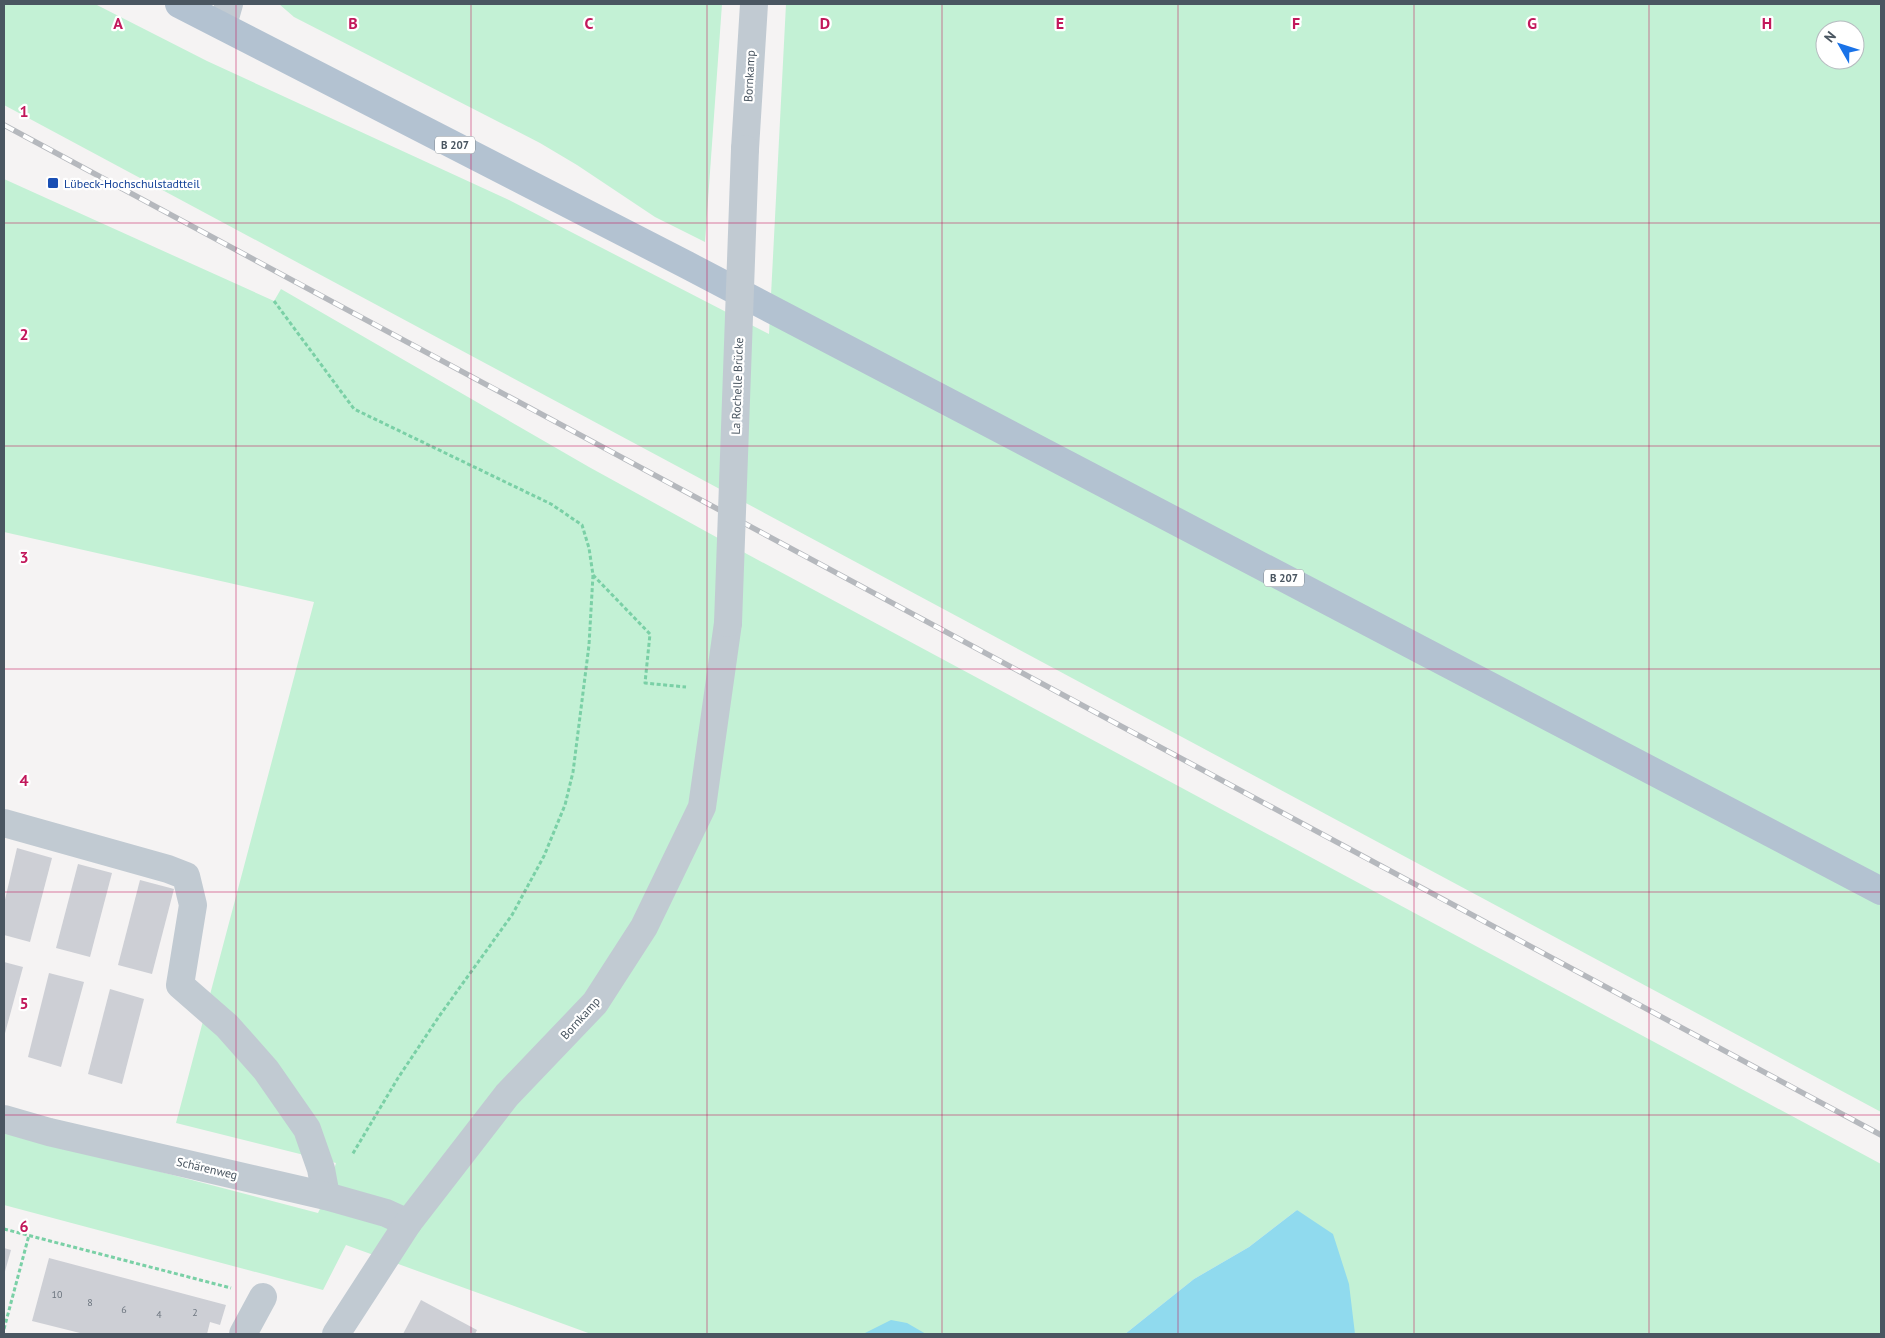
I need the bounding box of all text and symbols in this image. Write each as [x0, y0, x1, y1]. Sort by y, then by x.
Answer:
text: A [113, 13, 123, 33]
text: B [348, 13, 358, 33]
text: C [585, 13, 594, 33]
text: D [820, 13, 830, 33]
text: E [1056, 13, 1064, 33]
text: F [1292, 13, 1300, 33]
text: G [1527, 13, 1537, 33]
text: H [1762, 13, 1772, 33]
north arrow [1815, 20, 1865, 70]
text: N [1820, 28, 1840, 46]
street label: Bornkamp [740, 50, 758, 102]
text: 1 [19, 101, 29, 121]
road number: B 207 [435, 136, 475, 154]
marker: Lübeck-Hochschulstadtteil [46, 176, 60, 190]
place label: Lübeck-Hochschulstadtteil [64, 176, 200, 191]
text: 2 [19, 324, 29, 344]
street label: La Rochelle Brücke [728, 337, 746, 435]
text: 3 [19, 547, 29, 567]
road number: B 207 [1264, 570, 1304, 586]
text: 4 [19, 770, 29, 790]
text: 5 [19, 993, 29, 1013]
street label: Bornkamp [557, 994, 603, 1042]
street label: Schärenweg [175, 1154, 239, 1182]
text: 6 [19, 1216, 29, 1236]
house number: 10 [52, 1288, 63, 1301]
house number: 8 [87, 1296, 93, 1309]
house number: 6 [121, 1303, 127, 1316]
house number: 2 [192, 1306, 198, 1319]
house number: 4 [156, 1308, 162, 1321]

